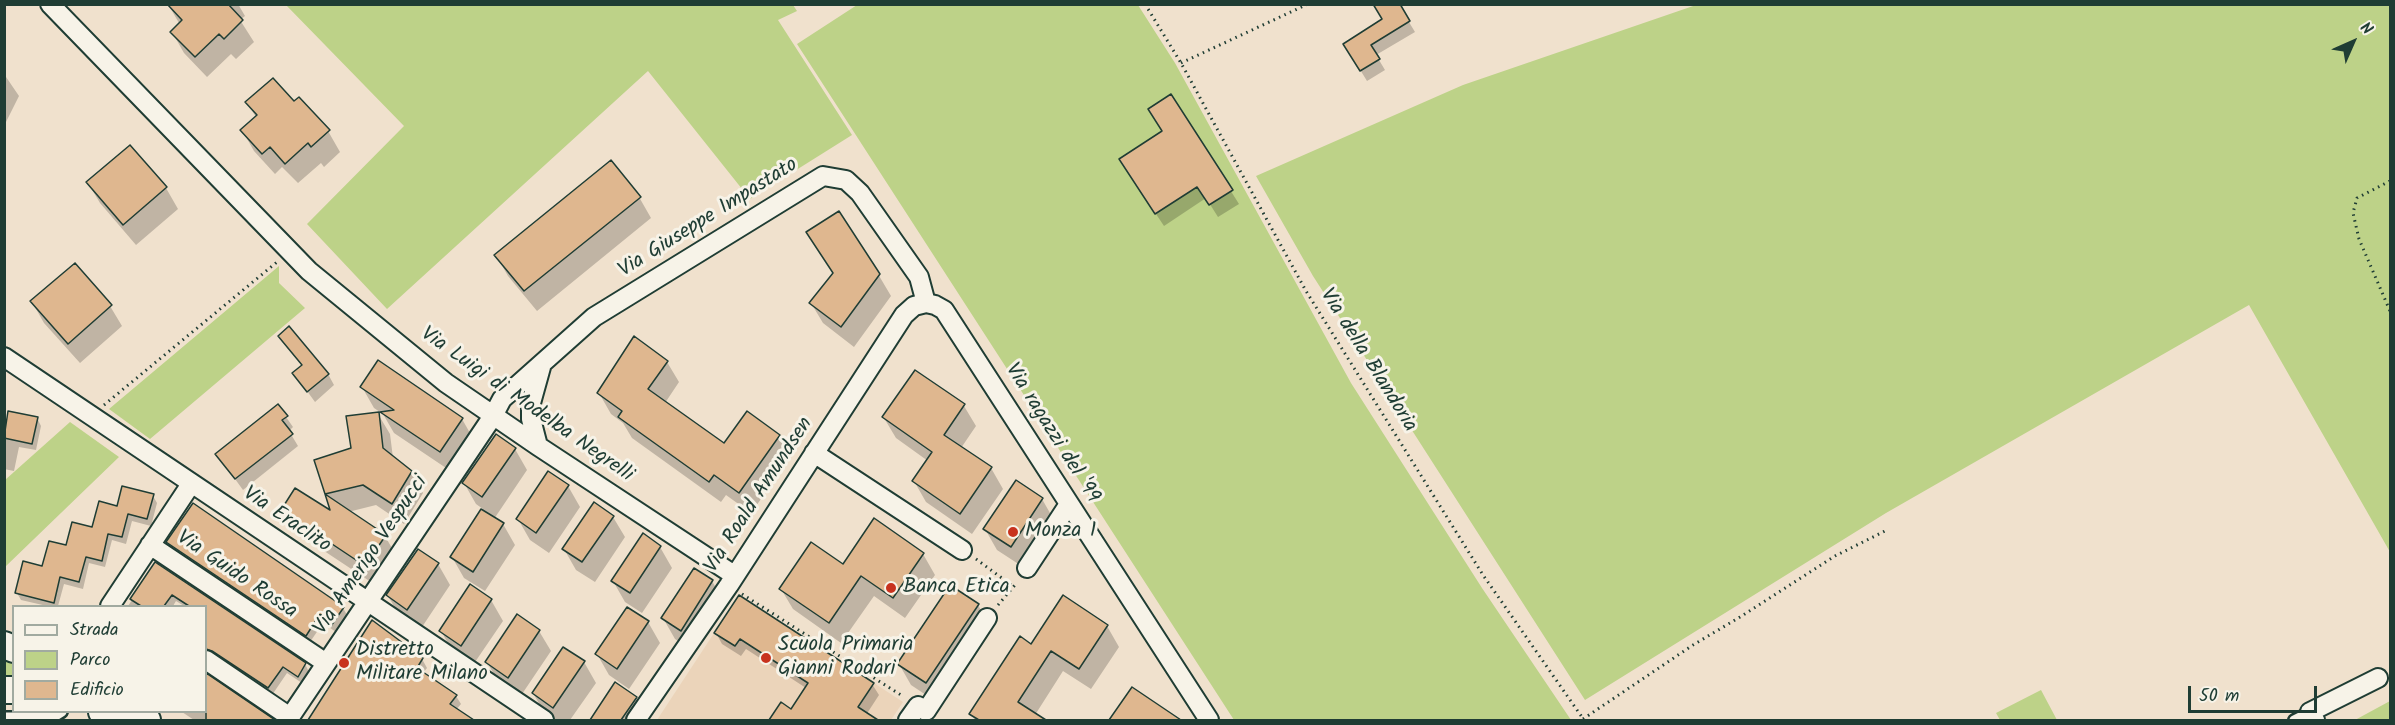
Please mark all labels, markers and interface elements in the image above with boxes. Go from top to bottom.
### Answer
north arrow [2323,12,2383,72]
text: N [2354,16,2378,41]
street label: Via Giuseppe Impastato [615,154,803,284]
street label: Via della Blandoria [1313,285,1421,437]
street label: Via Luigi di Modelba Negrelli [415,323,637,489]
street label: Via ragazzi del '99 [998,359,1104,509]
street label: Via Roald Amundsen [700,413,820,579]
street label: Via Amerigo Vespucci [309,472,435,640]
street label: Via Eraclito [237,482,335,560]
place label: Monza 1 [1025,519,1096,545]
marker: Monza 1 [1006,525,1020,539]
street label: Via Guido Rossa [171,526,301,626]
place label: Banca Etica [903,575,1010,601]
marker: Banca Etica [884,581,898,595]
legend [12,605,207,713]
text: Strada [70,616,118,645]
place label: Scuola Primaria Gianni Rodari [778,633,913,683]
place label: Distretto Militare Milano [356,638,488,688]
text: Parco [70,646,110,675]
marker: Scuola Primaria Gianni Rodari [759,651,773,665]
marker: Distretto Militare Milano [337,656,351,670]
scale bar [2191,674,2320,712]
text: Edificio [70,676,124,705]
text: 50 m [2199,682,2239,711]

